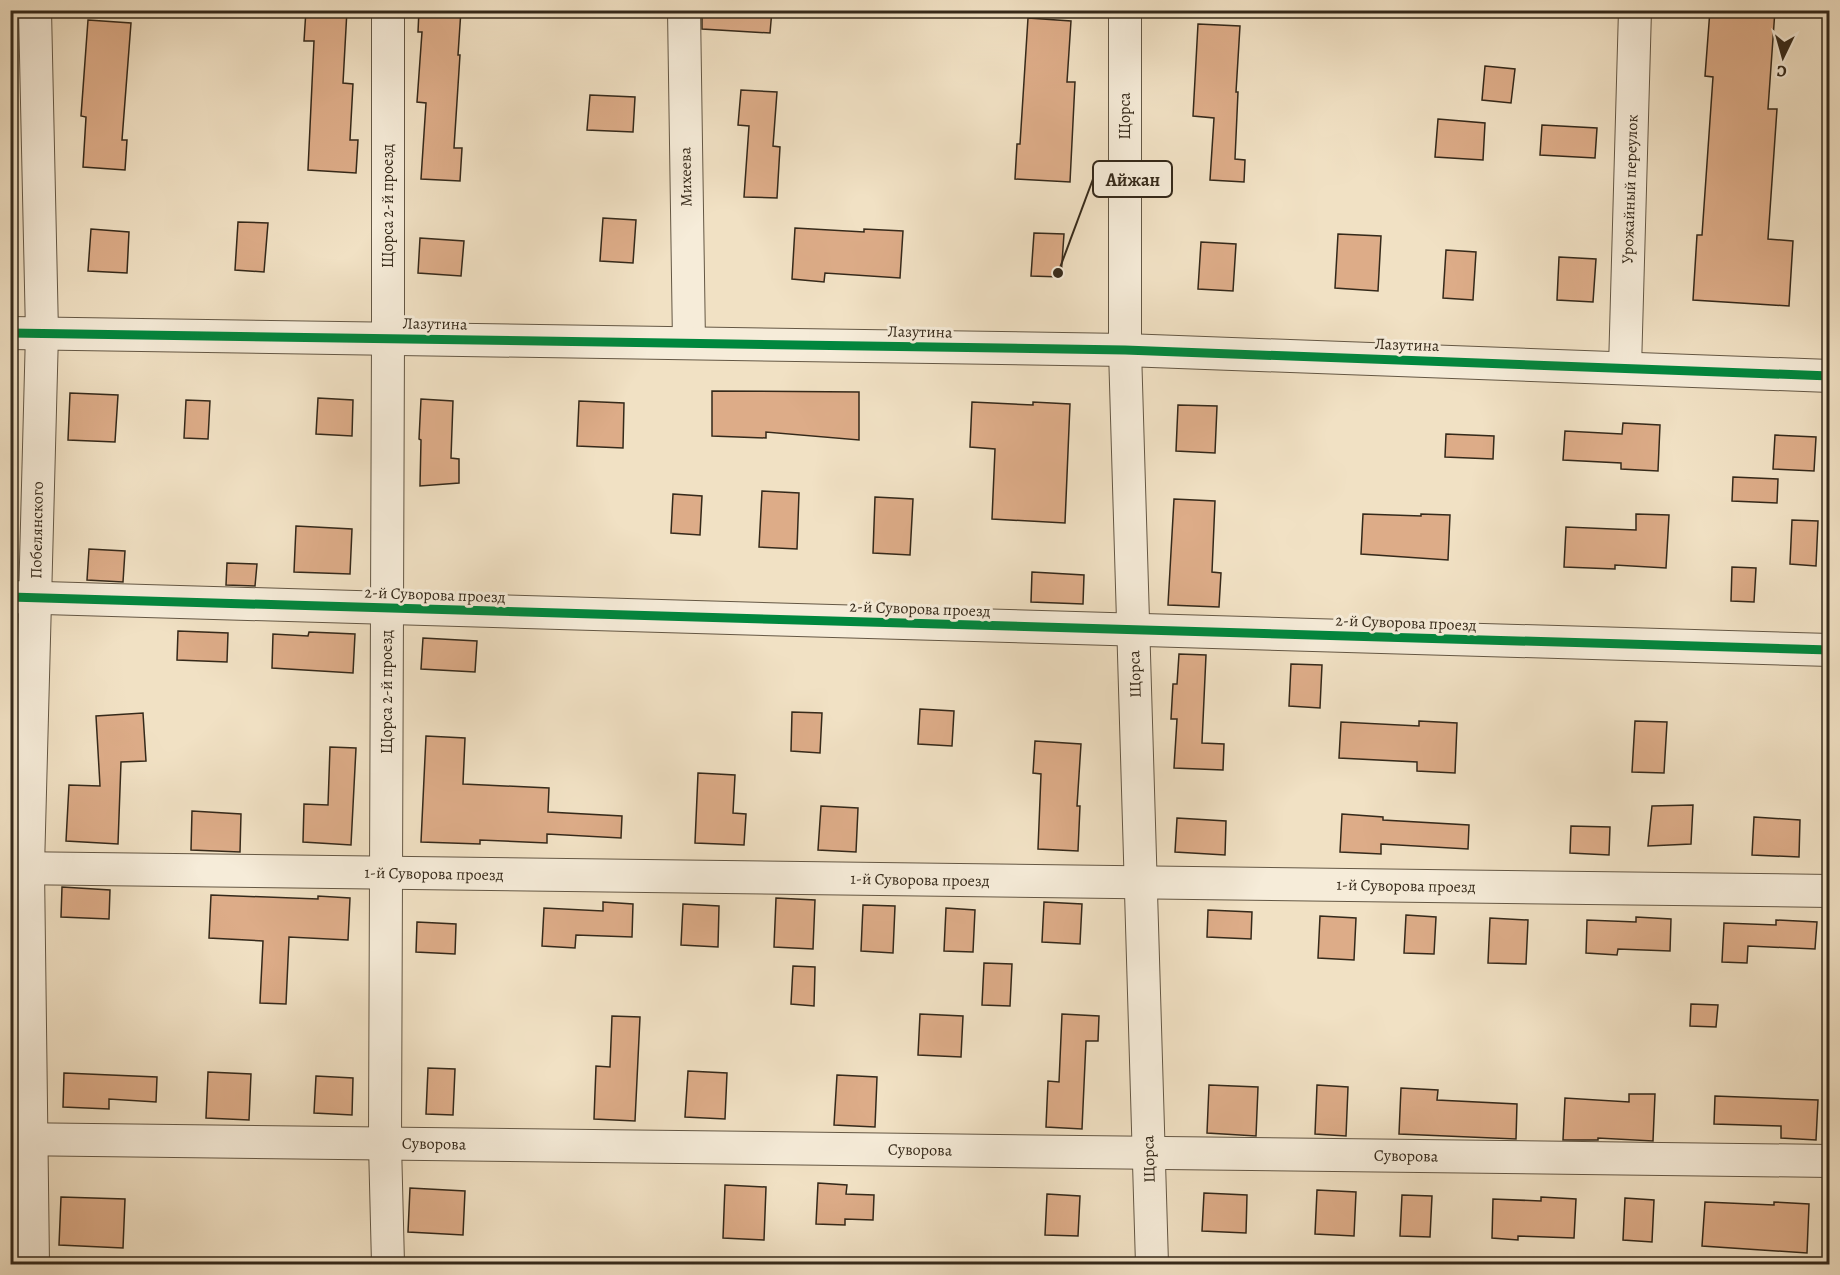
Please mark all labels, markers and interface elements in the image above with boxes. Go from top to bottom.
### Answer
north arrow [1753,27,1813,87]
text: С [1776,60,1788,82]
street label: Щорса [1114,92,1136,140]
street label: Урожайный переулок [1616,114,1644,264]
street label: Щорса 2-й проезд [377,144,399,268]
street label: Михеева [674,146,698,207]
callout: Айжан [1093,161,1172,197]
text: Айжан [1105,168,1160,192]
street label: Лазутина [402,312,468,336]
street label: Лазутина [887,320,953,344]
street label: Лазутина [1374,333,1440,357]
street label: Побелянского [25,481,49,579]
street label: 2-й Суворова проезд [364,582,506,608]
street label: 2-й Суворова проезд [849,596,991,622]
street label: 2-й Суворова проезд [1335,610,1477,636]
street label: Щорса 2-й проезд [376,630,398,754]
street label: Щорса [1123,649,1147,698]
street label: 1-й Суворова проезд [364,862,504,886]
street label: 1-й Суворова проезд [850,868,990,892]
street label: 1-й Суворова проезд [1336,874,1476,898]
street label: Суворова [402,1132,467,1156]
street label: Щорса [1137,1134,1161,1183]
street label: Суворова [888,1138,953,1162]
street label: Суворова [1374,1144,1439,1168]

